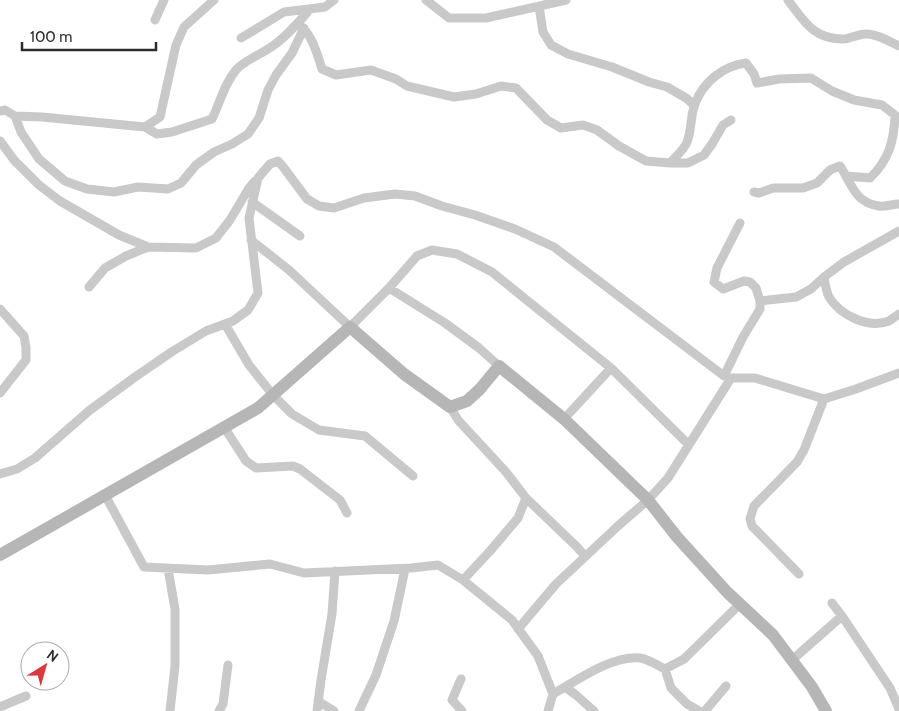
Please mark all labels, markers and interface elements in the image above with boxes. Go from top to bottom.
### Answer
scale bar [22,20,156,52]
text: 100 m [30,28,72,46]
north arrow [20,641,70,691]
text: N [43,645,62,666]

